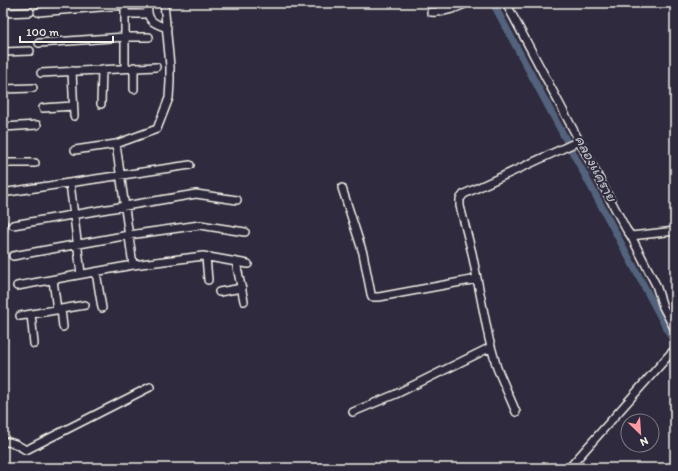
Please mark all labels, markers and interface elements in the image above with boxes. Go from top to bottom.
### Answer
scale bar [20,18,113,44]
text: 100 m [26,25,59,39]
water label: คลองเเคราย [571,132,622,206]
north arrow [620,413,660,453]
text: N [638,434,650,449]

